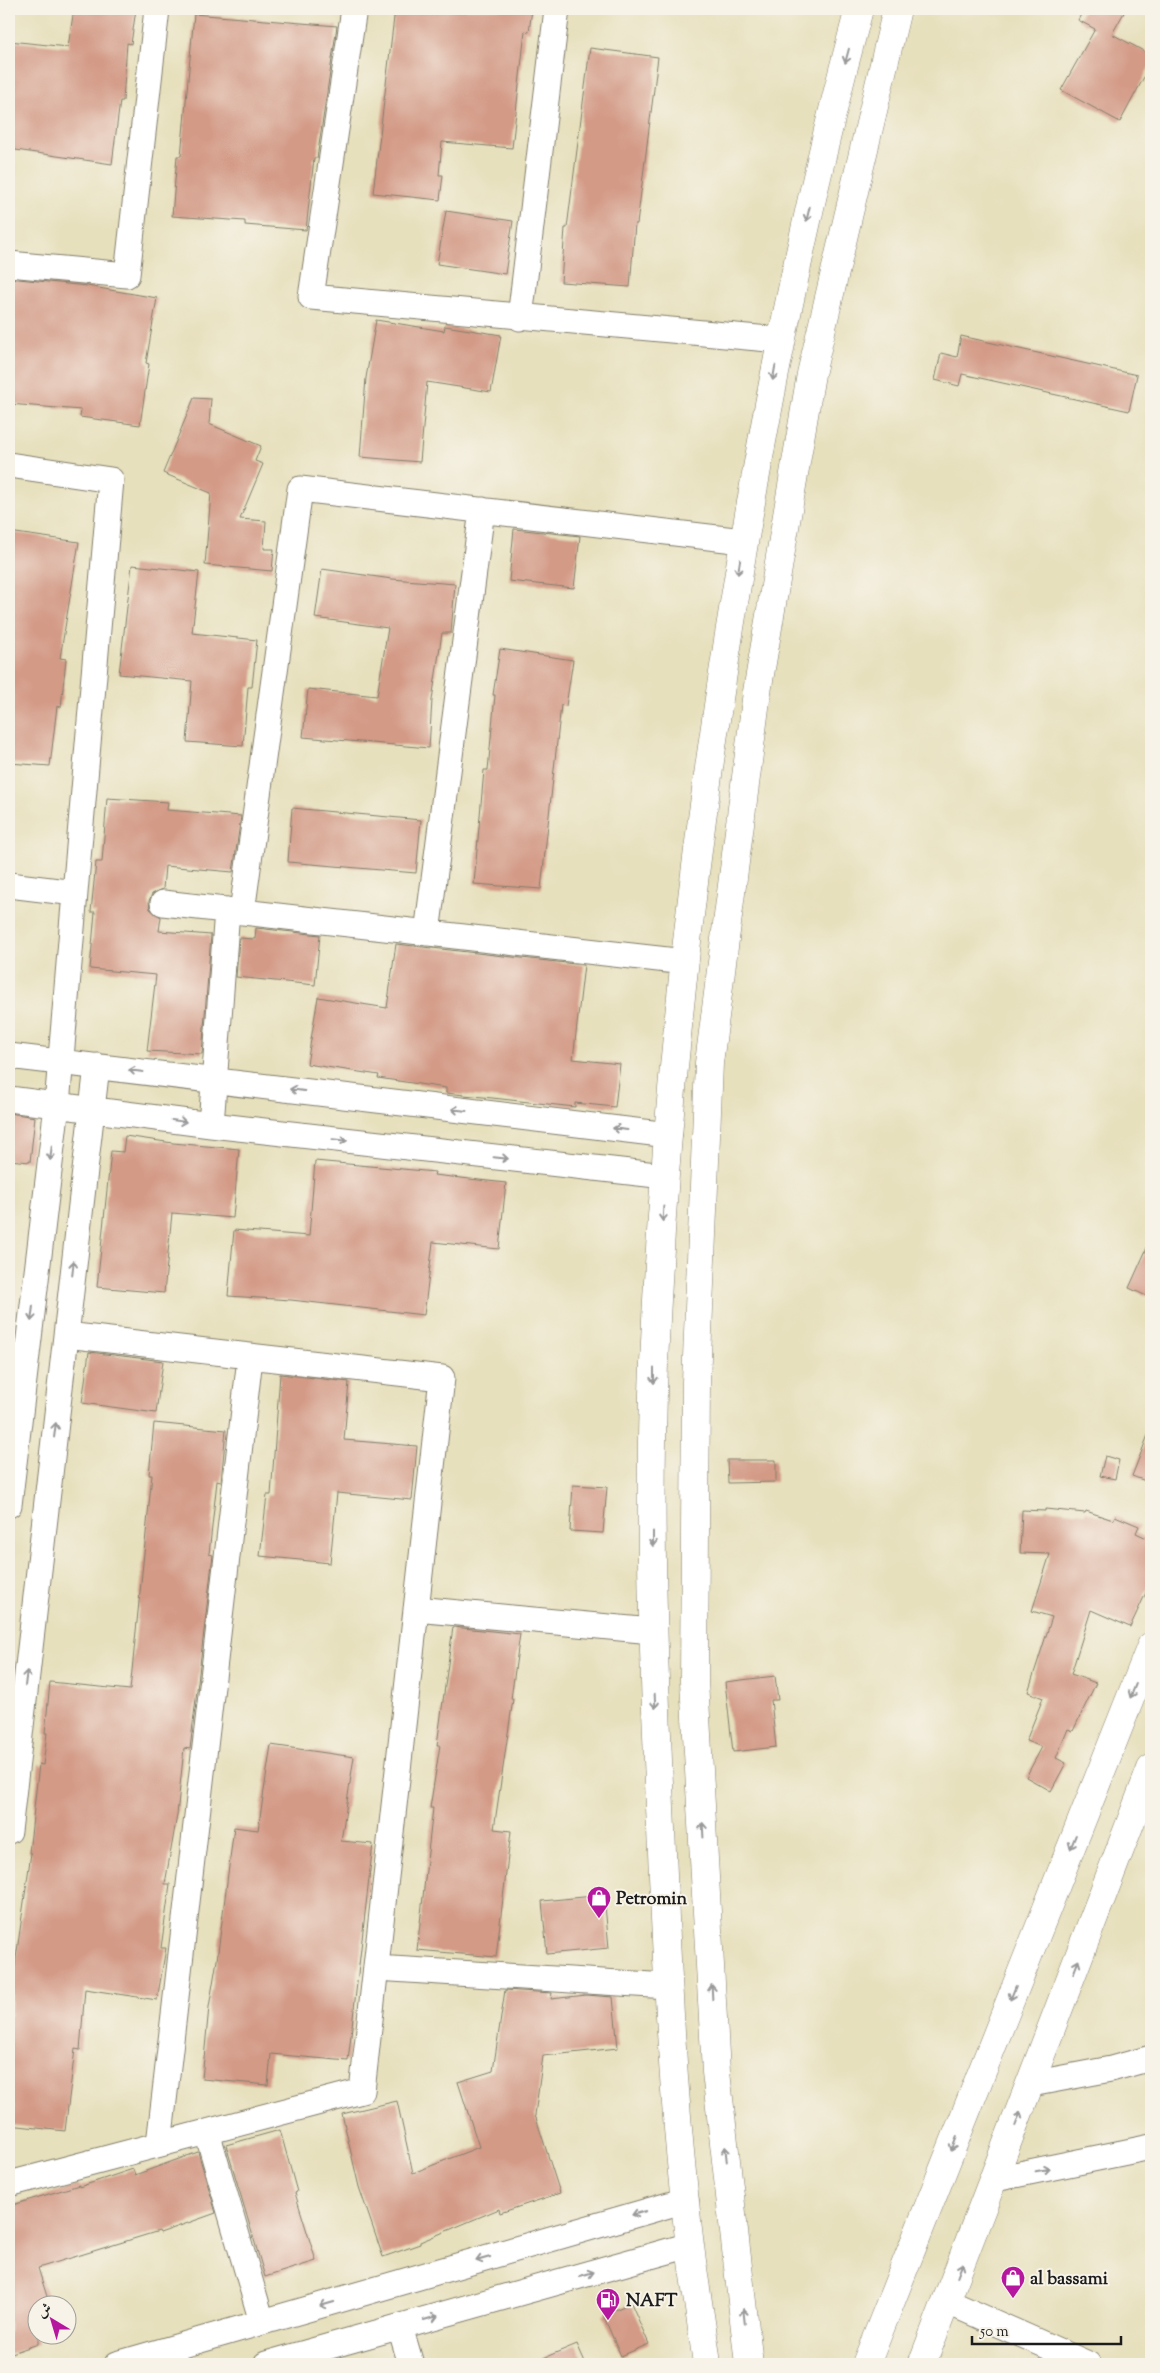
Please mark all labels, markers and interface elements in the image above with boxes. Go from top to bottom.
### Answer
one-way arrow [841,47,851,63]
one-way arrow [803,205,812,221]
one-way arrow [769,364,779,380]
one-way arrow [734,559,744,575]
one-way arrow [128,1066,144,1076]
one-way arrow [290,1085,306,1095]
one-way arrow [451,1105,467,1115]
one-way arrow [170,1116,186,1126]
one-way arrow [612,1124,628,1134]
one-way arrow [332,1135,348,1145]
one-way arrow [46,1145,56,1161]
one-way arrow [493,1153,509,1163]
one-way arrow [659,1206,668,1222]
one-way arrow [68,1261,78,1277]
one-way arrow [27,1306,37,1322]
one-way arrow [649,1368,659,1384]
one-way arrow [50,1422,60,1438]
one-way arrow [648,1530,658,1546]
one-way arrow [21,1671,31,1687]
one-way arrow [1128,1683,1138,1698]
one-way arrow [651,1693,660,1709]
one-way arrow [698,1823,707,1839]
one-way arrow [1068,1834,1078,1849]
shop icon: Petromin [586,1885,612,1919]
place label: Petromin [616,1887,687,1913]
one-way arrow [1072,1960,1081,1975]
one-way arrow [707,1985,716,2001]
one-way arrow [1008,1985,1018,2000]
one-way arrow [1014,2111,1023,2127]
one-way arrow [948,2136,958,2151]
one-way arrow [721,2147,731,2163]
one-way arrow [1034,2165,1050,2175]
one-way arrow [631,2209,647,2219]
one-way arrow [475,2254,491,2264]
one-way arrow [956,2263,965,2279]
shop icon: al bassami [1000,2265,1026,2299]
place label: al bassami [1030,2267,1109,2293]
one-way arrow [579,2268,595,2278]
fuel station icon: NAFT [595,2287,621,2321]
place label: NAFT [626,2289,678,2315]
north arrow [28,2296,78,2346]
text: ش [34,2299,57,2323]
one-way arrow [319,2299,335,2309]
one-way arrow [739,2308,749,2324]
one-way arrow [423,2313,439,2322]
scale bar [972,2313,1121,2345]
text: 50 m [979,2322,1009,2343]

